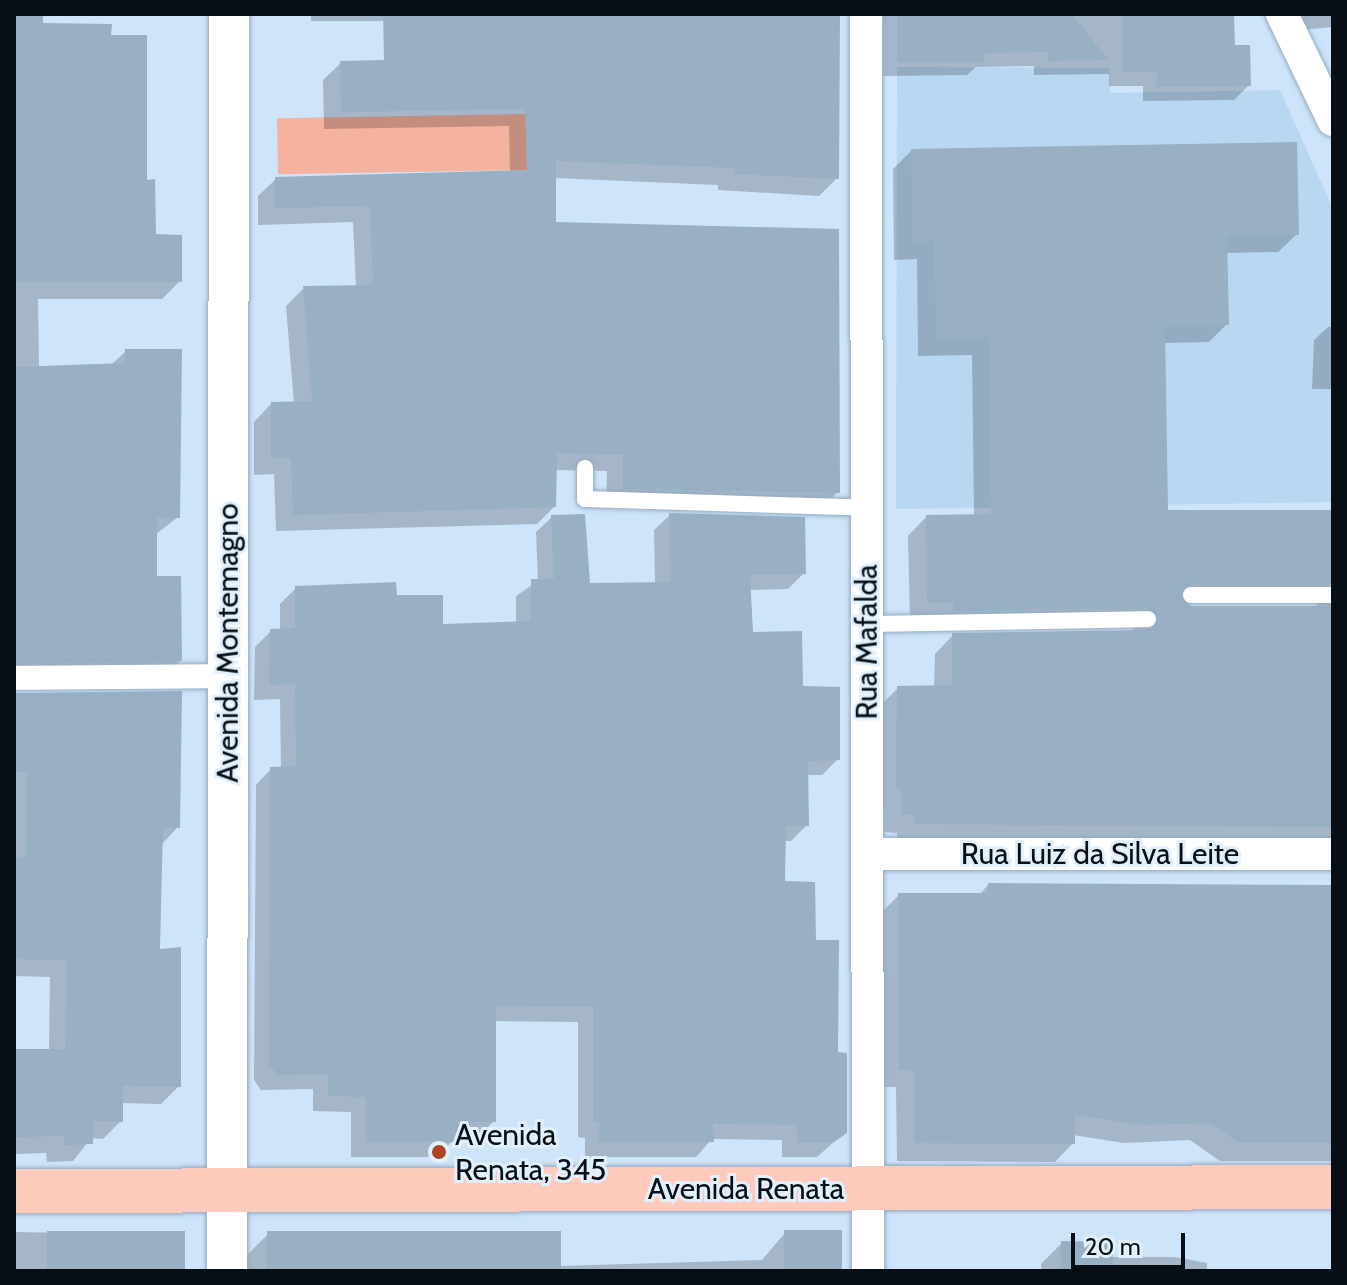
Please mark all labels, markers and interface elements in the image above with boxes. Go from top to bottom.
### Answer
street label: Avenida Montemagno [210,503,246,783]
street label: Rua Mafalda [849,564,885,720]
street label: Rua Luiz da Silva Leite [961,836,1239,872]
place label: Avenida Renata, 345 [455,1117,606,1188]
marker: Avenida Renata, 345 [430,1143,448,1161]
street label: Avenida Renata [648,1171,844,1207]
scale bar [1075,1217,1189,1267]
text: 20 m [1085,1232,1141,1261]

